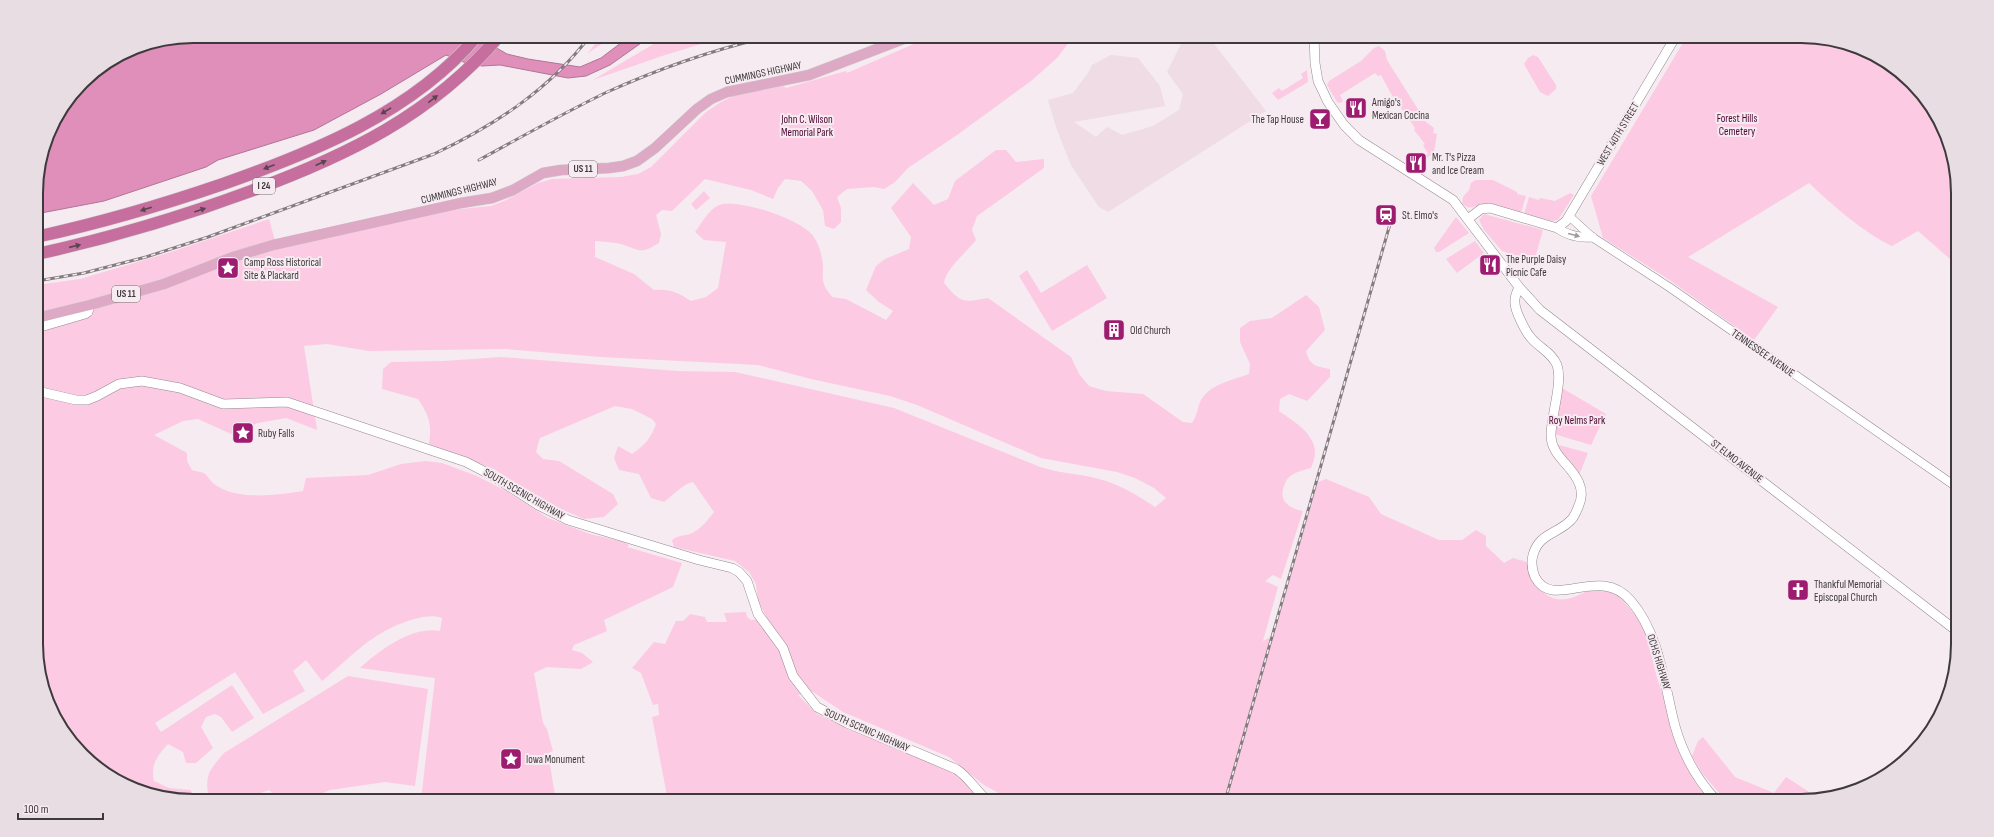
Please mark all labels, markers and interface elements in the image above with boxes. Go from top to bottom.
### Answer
street label: CUMMINGS HIGHWAY [723,58,803,87]
one-way arrow [428,95,439,103]
restaurant icon: Amigo's Mexican Cocina [1343,95,1369,121]
place label: Amigo's Mexican Cocina [1371,96,1429,122]
street label: WEST 40TH STREET [1594,100,1642,168]
bar icon: The Tap House [1307,106,1333,132]
one-way arrow [380,108,392,115]
park label: Forest Hills Cemetery [1717,112,1757,138]
park label: John C. Wilson Memorial Park [780,113,834,139]
place label: The Tap House [1251,113,1304,126]
restaurant icon: Mr. T's Pizza and Ice Cream [1403,150,1429,176]
place label: Mr. T's Pizza and Ice Cream [1432,151,1484,177]
one-way arrow [315,160,326,166]
road number: US 11 [569,161,597,177]
one-way arrow [262,164,274,170]
street label: CUMMINGS HIGHWAY [419,175,499,207]
road number: I 24 [253,178,275,194]
station icon: St. Elmo's [1373,202,1399,228]
one-way arrow [140,206,152,212]
one-way arrow [194,207,206,213]
place label: St. Elmo's [1402,209,1438,222]
one-way arrow [1568,232,1580,238]
one-way arrow [68,242,81,248]
restaurant icon: The Purple Daisy Picnic Cafe [1477,252,1503,278]
place label: The Purple Daisy Picnic Cafe [1506,253,1567,279]
place icon: Camp Ross Historical Site & Plackard [215,255,241,281]
place label: Camp Ross Historical Site & Plackard [244,256,321,282]
road number: US 11 [112,286,140,302]
building icon: Old Church [1101,317,1127,343]
place label: Old Church [1130,324,1171,337]
street label: TENNESSEE AVENUE [1729,326,1797,380]
park label: Roy Nelms Park [1549,414,1606,427]
place icon: Ruby Falls [230,420,256,446]
place label: Ruby Falls [258,427,294,440]
street label: ST ELMO AVENUE [1708,437,1766,485]
street label: SOUTH SCENIC HIGHWAY [481,466,567,523]
church icon: Thankful Memorial Episcopal Church [1785,577,1811,603]
place label: Thankful Memorial Episcopal Church [1814,578,1882,604]
street label: OCHS HIGHWAY [1644,633,1674,692]
street label: SOUTH SCENIC HIGHWAY [823,705,912,755]
place icon: Iowa Monument [498,746,524,772]
place label: Iowa Monument [526,753,585,766]
scale bar [18,795,103,821]
text: 100 m [24,802,49,817]

